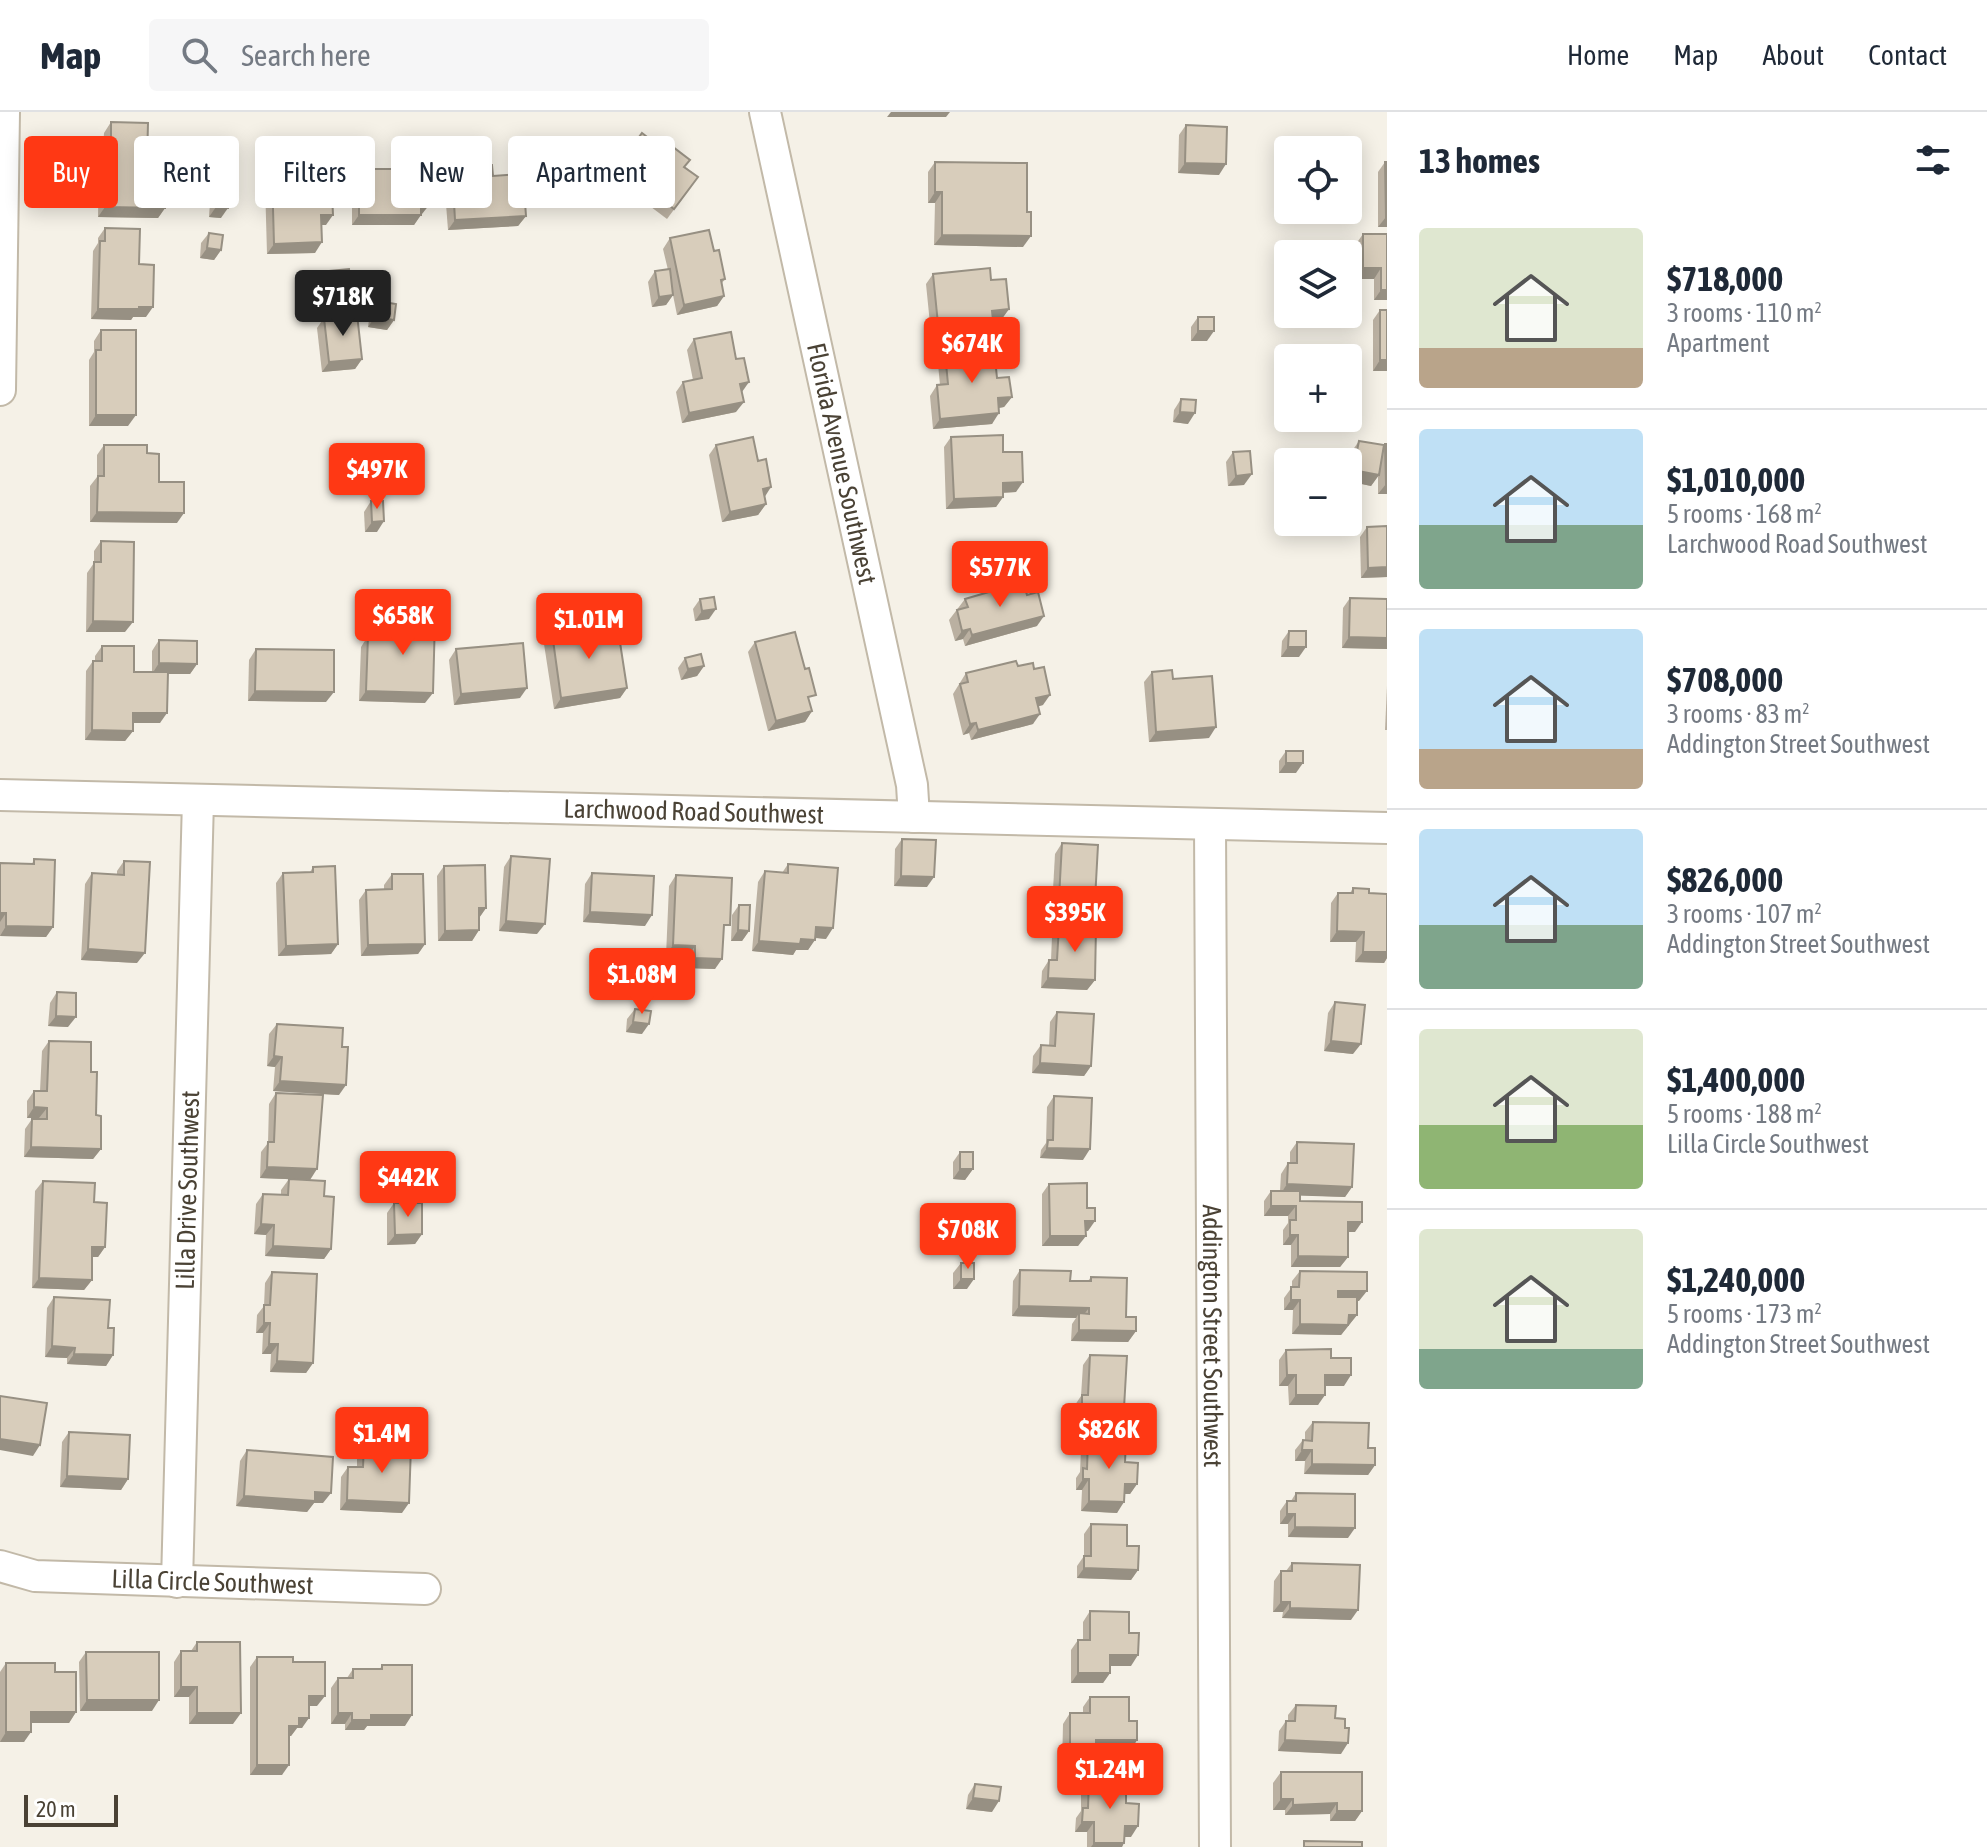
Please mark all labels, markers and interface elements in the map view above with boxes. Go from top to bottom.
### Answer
search box [149,19,709,91]
icon: search [177,33,221,77]
text: Map [40,34,101,77]
text: Search here [241,38,371,72]
text: Home [1567,39,1629,71]
text: Map [1673,39,1718,71]
text: About [1762,39,1824,71]
text: Contact [1868,39,1947,71]
chip: Buy [24,136,118,208]
chip: Rent [134,136,239,208]
chip: Filters [255,136,375,208]
chip: New [391,136,492,208]
chip: Apartment [508,136,675,208]
map controls [1274,136,1362,536]
button: locate [1274,136,1362,224]
icon: filters [1911,138,1955,182]
text: 13 homes [1419,141,1540,180]
button: layers [1274,240,1362,328]
text: $718,000 [1667,259,1783,298]
icon: home [1483,260,1579,356]
pin: $718K [287,270,399,338]
text: $718K [313,281,373,311]
text: 3 rooms · 110 m² [1667,298,1822,328]
pin: $674K [916,317,1028,385]
text: $674K [942,328,1002,358]
text: Apartment [1667,328,1770,358]
street label: Florida Avenue Southwest [801,340,883,587]
button: + [1274,344,1362,432]
pin: $497K [321,443,433,511]
button: − [1274,448,1362,536]
text: $497K [347,454,407,484]
text: $1,010,000 [1667,460,1805,499]
icon: home [1483,461,1579,557]
text: 5 rooms · 168 m² [1667,499,1822,529]
text: Larchwood Road Southwest [1667,529,1927,559]
pin: $577K [944,541,1056,609]
text: $577K [970,552,1030,582]
pin: $658K [347,589,459,657]
pin: $1.01M [524,593,654,661]
text: $658K [373,600,433,630]
text: $1.01M [554,604,624,634]
text: $708,000 [1667,660,1783,699]
icon: home [1483,661,1579,757]
text: 3 rooms · 83 m² [1667,699,1809,729]
text: Addington Street Southwest [1667,729,1930,759]
street label: Larchwood Road Southwest [563,793,824,830]
text: $826,000 [1667,860,1783,899]
icon: home [1483,861,1579,957]
pin: $395K [1019,886,1131,954]
text: $395K [1045,897,1105,927]
text: 3 rooms · 107 m² [1667,899,1822,929]
text: Addington Street Southwest [1667,929,1930,959]
pin: $1.08M [577,948,707,1016]
text: $1.08M [607,959,677,989]
text: $1,400,000 [1667,1060,1805,1099]
icon: home [1483,1061,1579,1157]
street label: Lilla Drive Southwest [170,1090,205,1290]
text: 5 rooms · 188 m² [1667,1099,1822,1129]
text: Lilla Circle Southwest [1667,1129,1869,1159]
pin: $442K [352,1151,464,1219]
text: $442K [378,1162,438,1192]
pin: $708K [912,1203,1024,1271]
street label: Addington Street Southwest [1197,1204,1228,1468]
text: $708K [938,1214,998,1244]
text: $1,240,000 [1667,1260,1805,1299]
icon: home [1483,1261,1579,1357]
text: 5 rooms · 173 m² [1667,1299,1822,1329]
text: Addington Street Southwest [1667,1329,1930,1359]
pin: $826K [1053,1403,1165,1471]
pin: $1.4M [326,1407,438,1475]
text: $826K [1079,1414,1139,1444]
text: $1.4M [353,1418,411,1448]
street label: Lilla Circle Southwest [111,1564,314,1600]
pin: $1.24M [1045,1743,1175,1811]
text: $1.24M [1075,1754,1145,1784]
scale bar [24,1791,118,1827]
text: 20 m [36,1796,76,1822]

